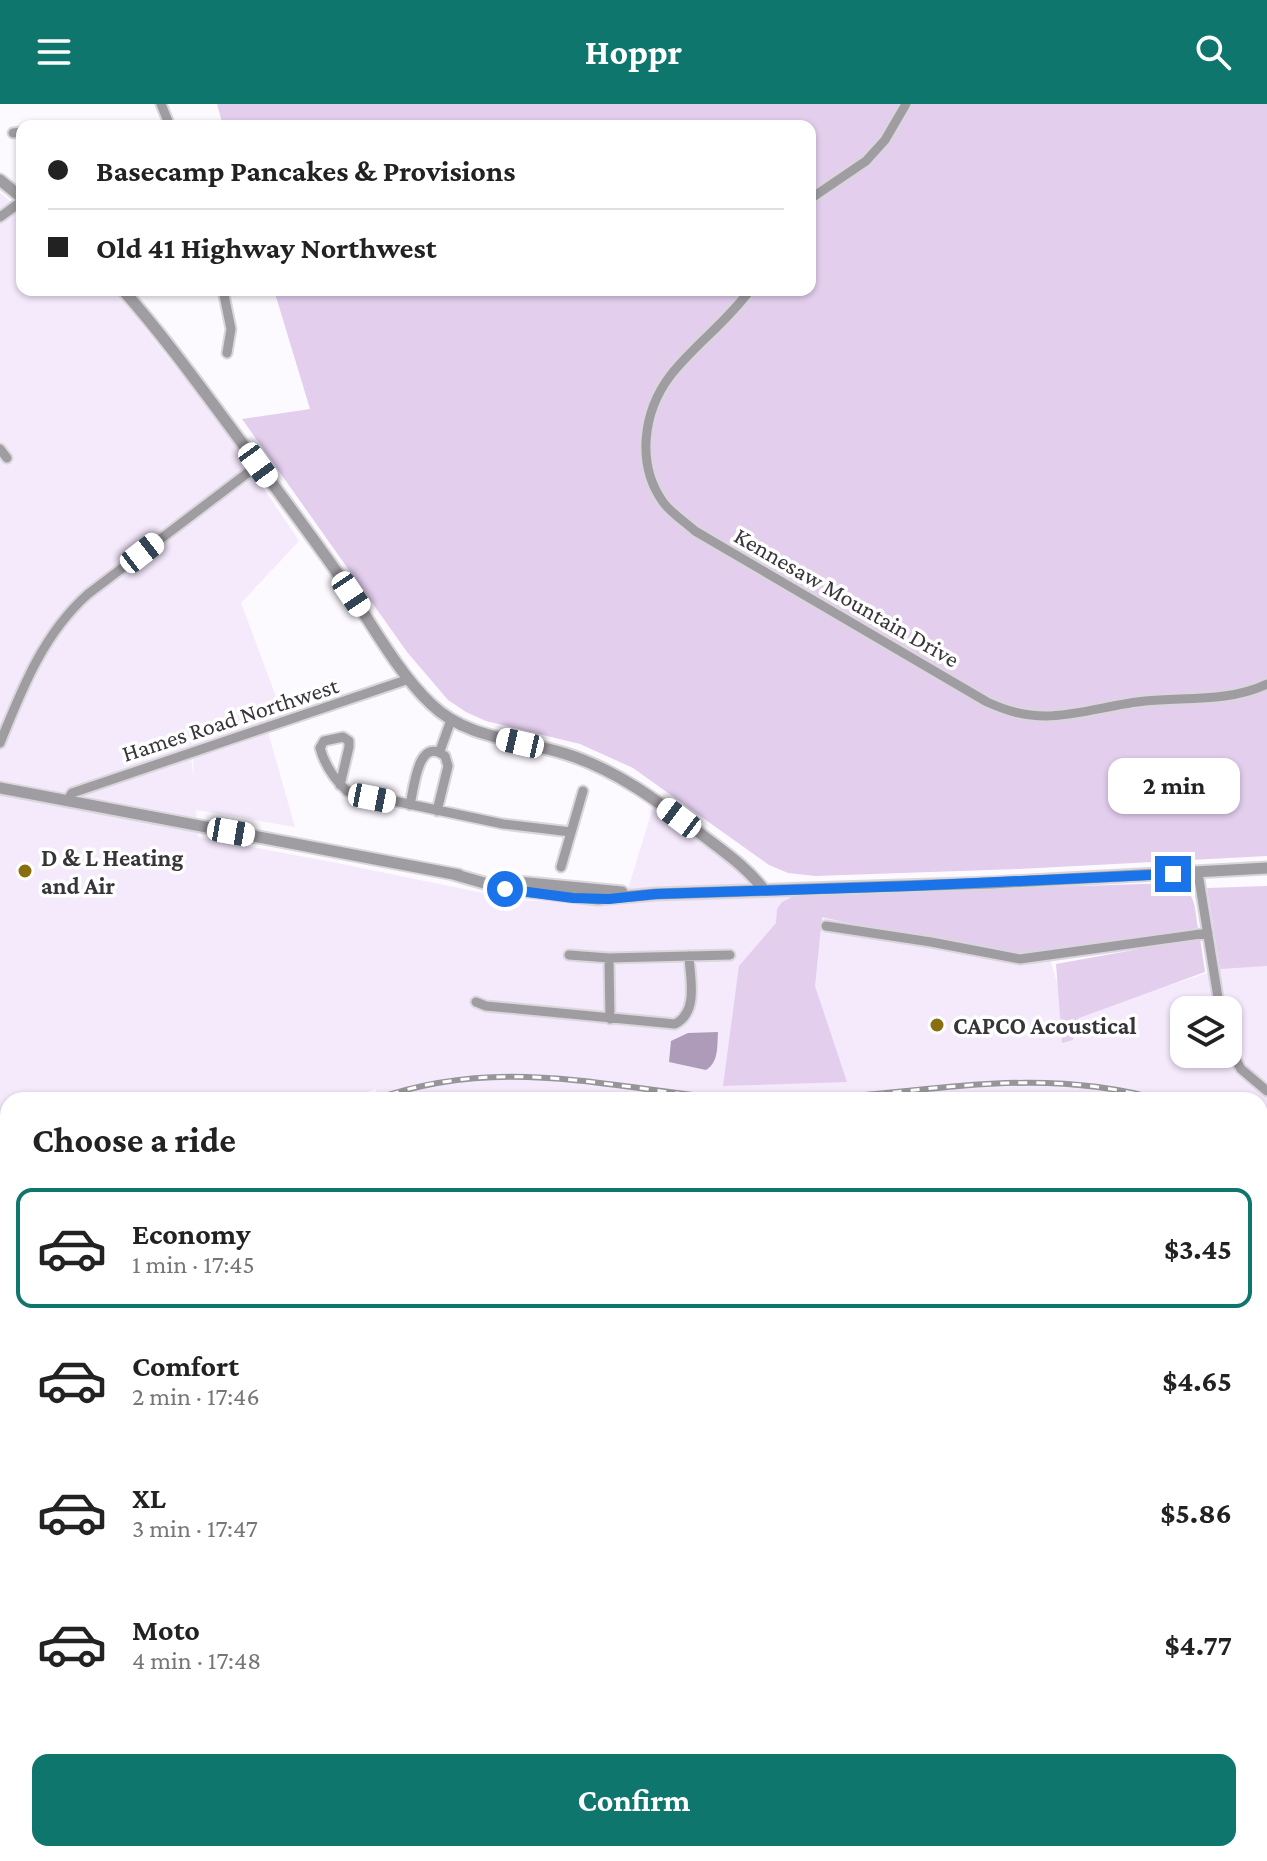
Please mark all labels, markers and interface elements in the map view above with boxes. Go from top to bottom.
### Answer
icon: menu [32,30,76,74]
icon: search [1191,30,1235,74]
text: Hoppr [585,32,682,72]
text: Basecamp Pancakes & Provisions [96,154,515,187]
text: Old 41 Highway Northwest [96,231,437,264]
car [234,439,282,491]
street label: Kennesaw Mountain Drive [730,522,964,672]
car [116,529,168,577]
car [328,567,374,621]
street label: Hames Road Northwest [118,671,343,767]
car [494,726,546,760]
callout: 2 min [1107,758,1239,814]
text: 2 min [1143,771,1205,800]
car [346,782,398,814]
car [653,794,705,842]
car [205,816,257,848]
place label: D & L Heating and Air [41,844,183,899]
route end [1155,856,1191,892]
marker: D & L Heating and Air [16,862,34,880]
route start [487,871,523,907]
map controls [1170,996,1242,1068]
button: layers [1170,996,1242,1068]
place label: CAPCO Acoustical [953,1012,1136,1039]
marker: CAPCO Acoustical [928,1016,946,1034]
text: Choose a ride [32,1120,236,1160]
icon: car [36,1212,108,1284]
text: Economy [132,1217,251,1250]
text: $3.45 [1164,1232,1232,1265]
text: 1 min · 17:45 [132,1250,255,1279]
icon: car [36,1344,108,1416]
text: Comfort [132,1349,239,1382]
text: $4.65 [1162,1364,1232,1397]
text: 2 min · 17:46 [132,1382,260,1411]
icon: car [36,1476,108,1548]
text: XL [132,1481,166,1514]
text: $5.86 [1160,1496,1232,1529]
text: 3 min · 17:47 [132,1514,258,1543]
icon: car [36,1608,108,1680]
text: Moto [132,1613,200,1646]
text: $4.77 [1165,1628,1232,1661]
text: 4 min · 17:48 [132,1646,261,1675]
button: Confirm [32,1754,1236,1846]

